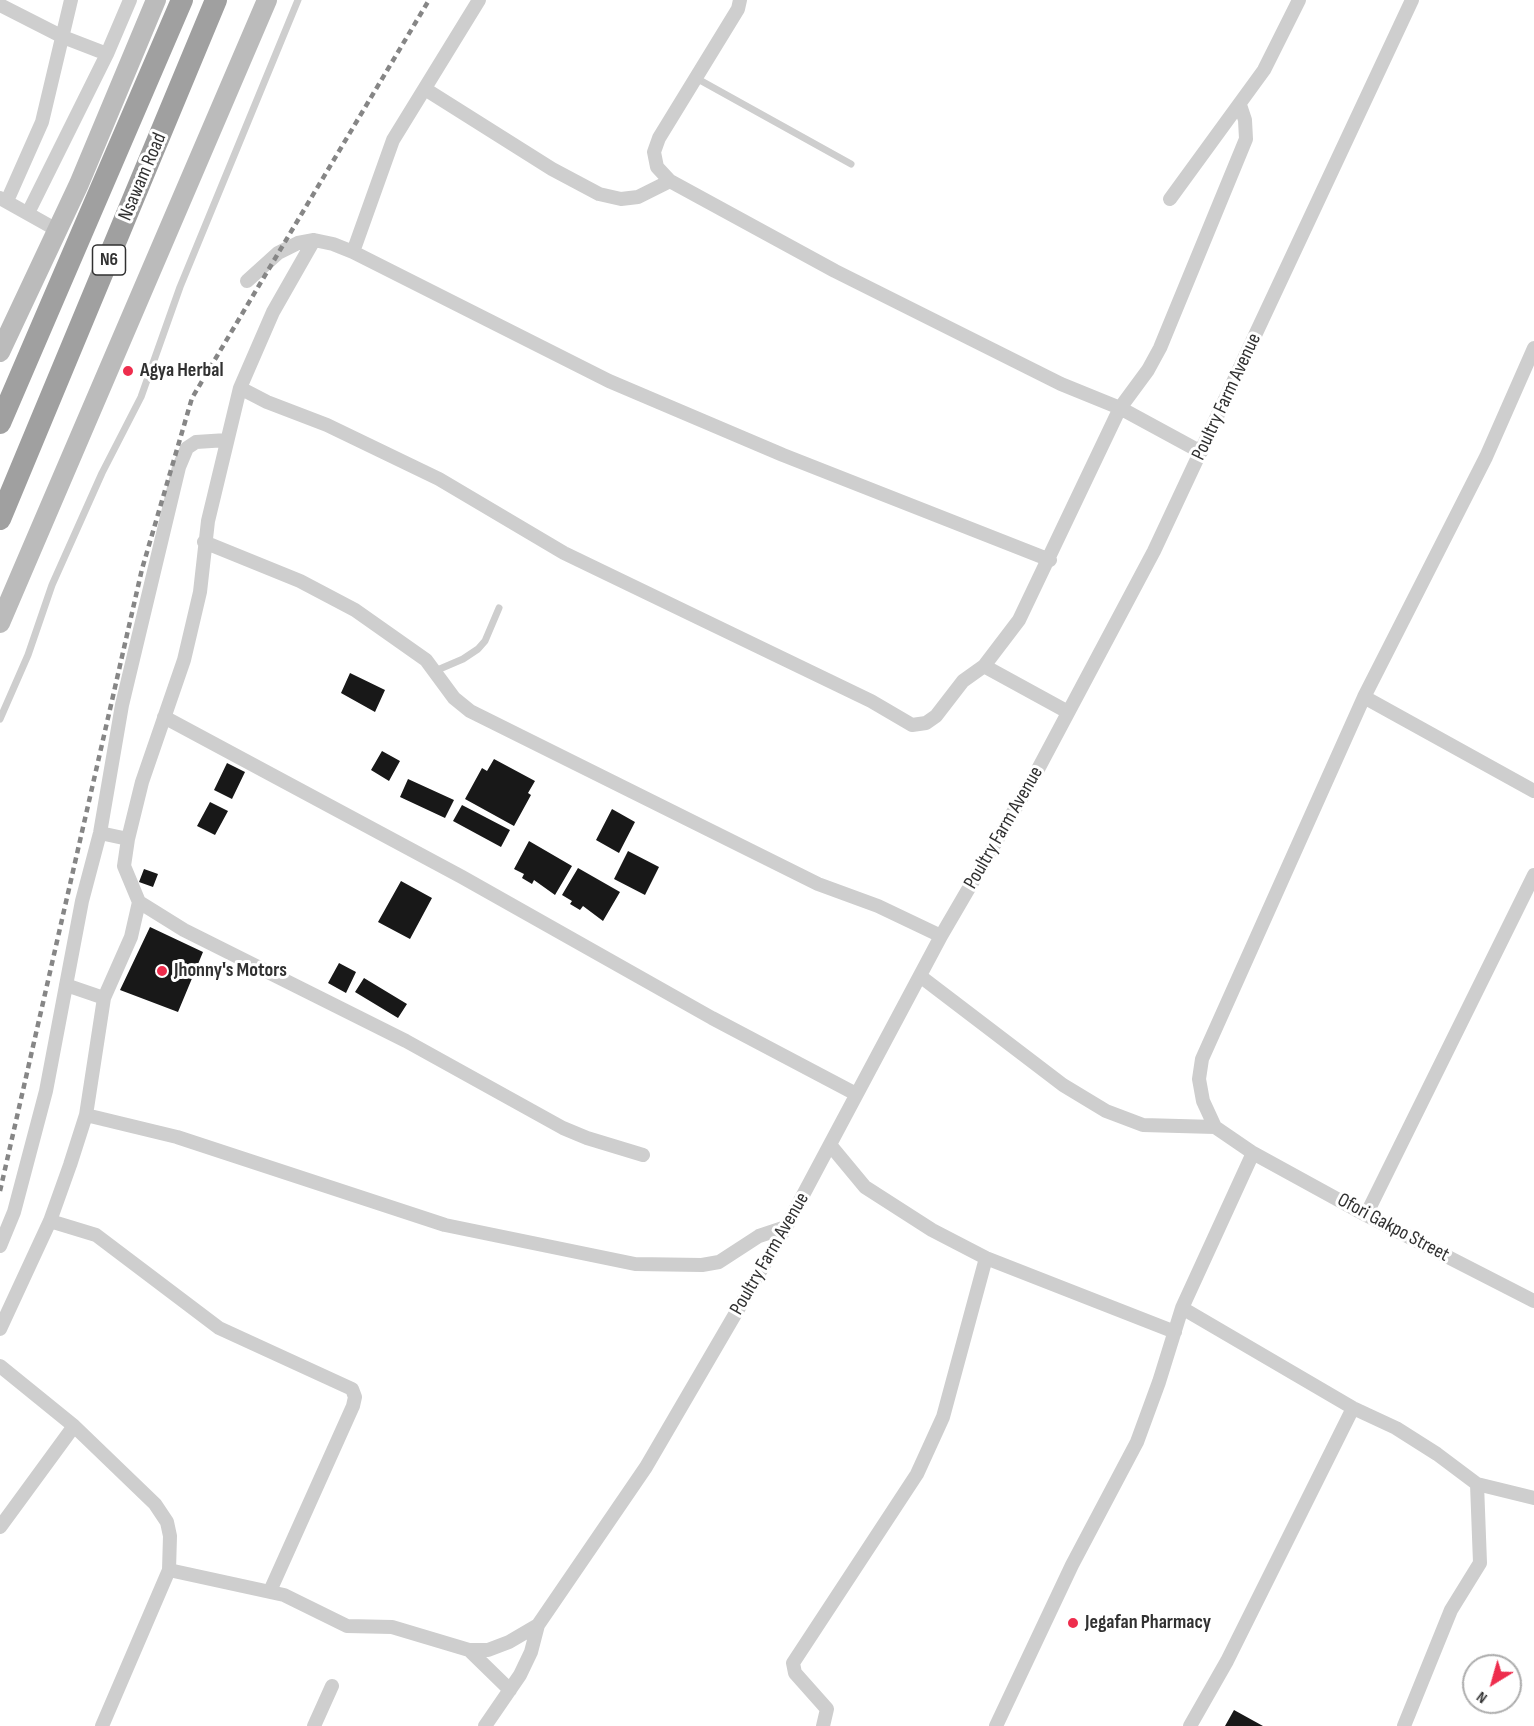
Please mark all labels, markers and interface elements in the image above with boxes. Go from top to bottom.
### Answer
street label: Nsawam Road [114,130,172,224]
road number: N6 [92,245,126,275]
street label: Poultry Farm Avenue [1187,330,1267,464]
place label: Agya Herbal [140,359,223,383]
marker: Agya Herbal [121,364,135,378]
street label: Poultry Farm Avenue [959,763,1049,893]
place label: Jhonny's Motors [174,959,287,983]
marker: Jhonny's Motors [155,964,169,978]
street label: Ofori Gakpo Street [1333,1188,1453,1268]
street label: Poultry Farm Avenue [725,1189,815,1319]
place label: Jegafan Pharmacy [1085,1611,1211,1635]
marker: Jegafan Pharmacy [1066,1616,1080,1630]
north arrow [1462,1654,1522,1714]
text: N [1473,1687,1491,1707]

